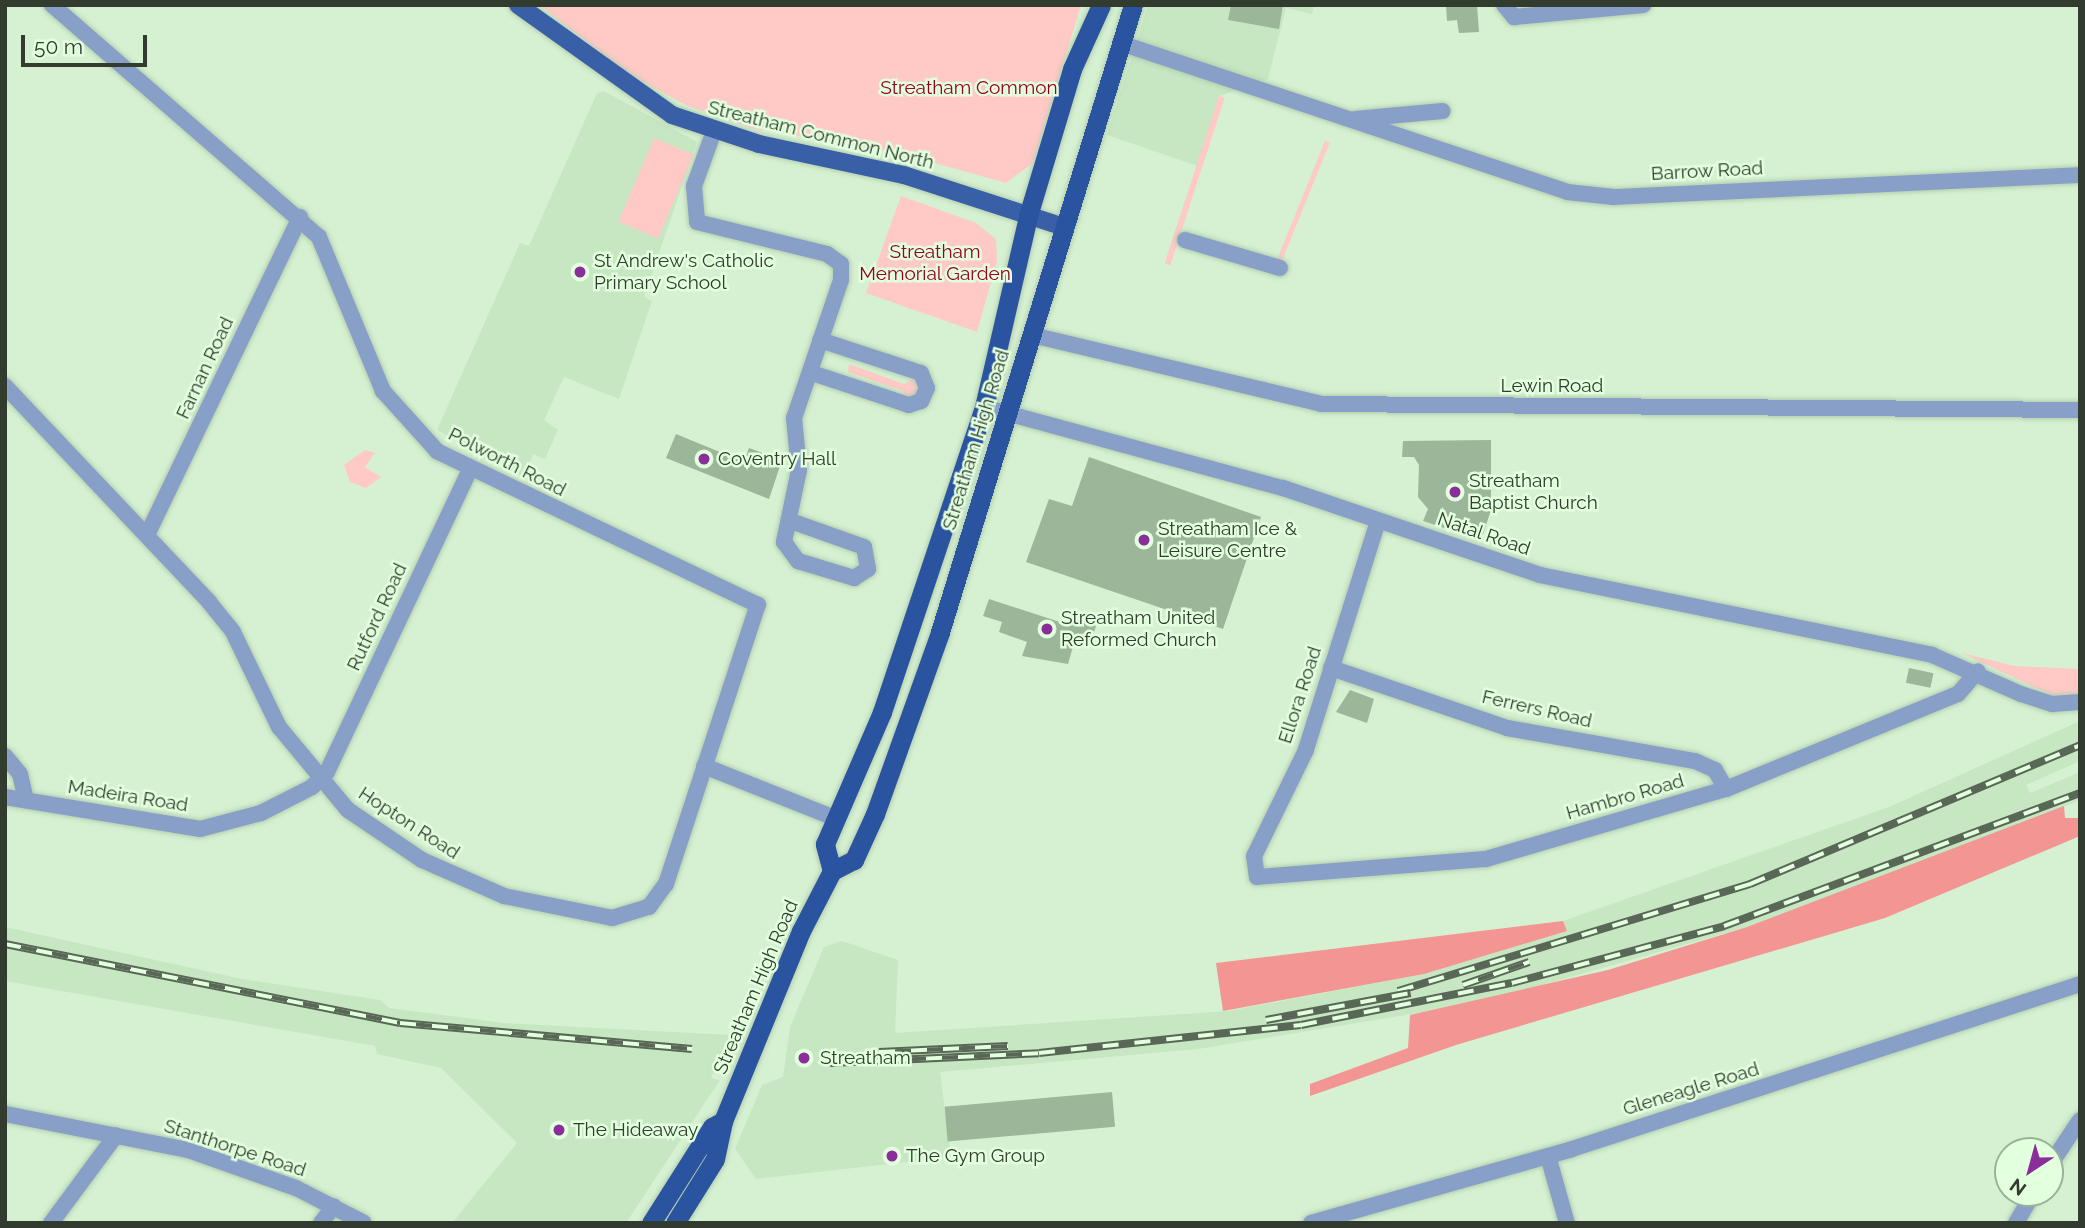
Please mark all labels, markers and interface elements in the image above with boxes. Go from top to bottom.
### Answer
scale bar [24,21,150,65]
text: 50 m [34,34,83,59]
park label: Streatham Common [880,77,1058,99]
street label: Streatham Common North [706,96,936,174]
street label: Barrow Road [1650,157,1764,185]
park label: Streatham Memorial Garden [859,241,1011,285]
place label: St Andrew's Catholic Primary School [594,250,774,294]
marker: St Andrew's Catholic Primary School [572,264,588,280]
street label: Farnan Road [171,313,239,423]
street label: Streatham High Road [938,347,1014,533]
street label: Lewin Road [1501,375,1603,397]
street label: Polworth Road [444,423,570,501]
place label: Coventry Hall [718,448,837,470]
marker: Coventry Hall [696,451,712,467]
place label: Streatham Baptist Church [1469,470,1598,514]
marker: Streatham Baptist Church [1447,484,1463,500]
street label: Natal Road [1434,507,1534,561]
place label: Streatham Ice & Leisure Centre [1158,518,1297,562]
marker: Streatham Ice & Leisure Centre [1136,532,1152,548]
street label: Rutford Road [342,560,412,674]
place label: Streatham United Reformed Church [1061,607,1217,651]
marker: Streatham United Reformed Church [1039,621,1055,637]
street label: Ellora Road [1274,644,1326,746]
street label: Ferrers Road [1480,685,1594,733]
street label: Hambro Road [1563,769,1687,825]
street label: Madeira Road [66,775,190,817]
street label: Hopton Road [354,782,464,864]
street label: Streatham High Road [709,896,803,1078]
place label: Streatham [820,1047,911,1069]
marker: Streatham [794,1048,814,1068]
street label: Gleneagle Road [1620,1057,1762,1121]
street label: Stanthorpe Road [161,1114,309,1182]
place label: The Hideaway [573,1119,698,1141]
marker: The Hideaway [551,1122,567,1138]
north arrow [1994,1137,2064,1207]
place label: The Gym Group [906,1145,1045,1167]
marker: The Gym Group [884,1148,900,1164]
text: N [2006,1174,2030,1201]

